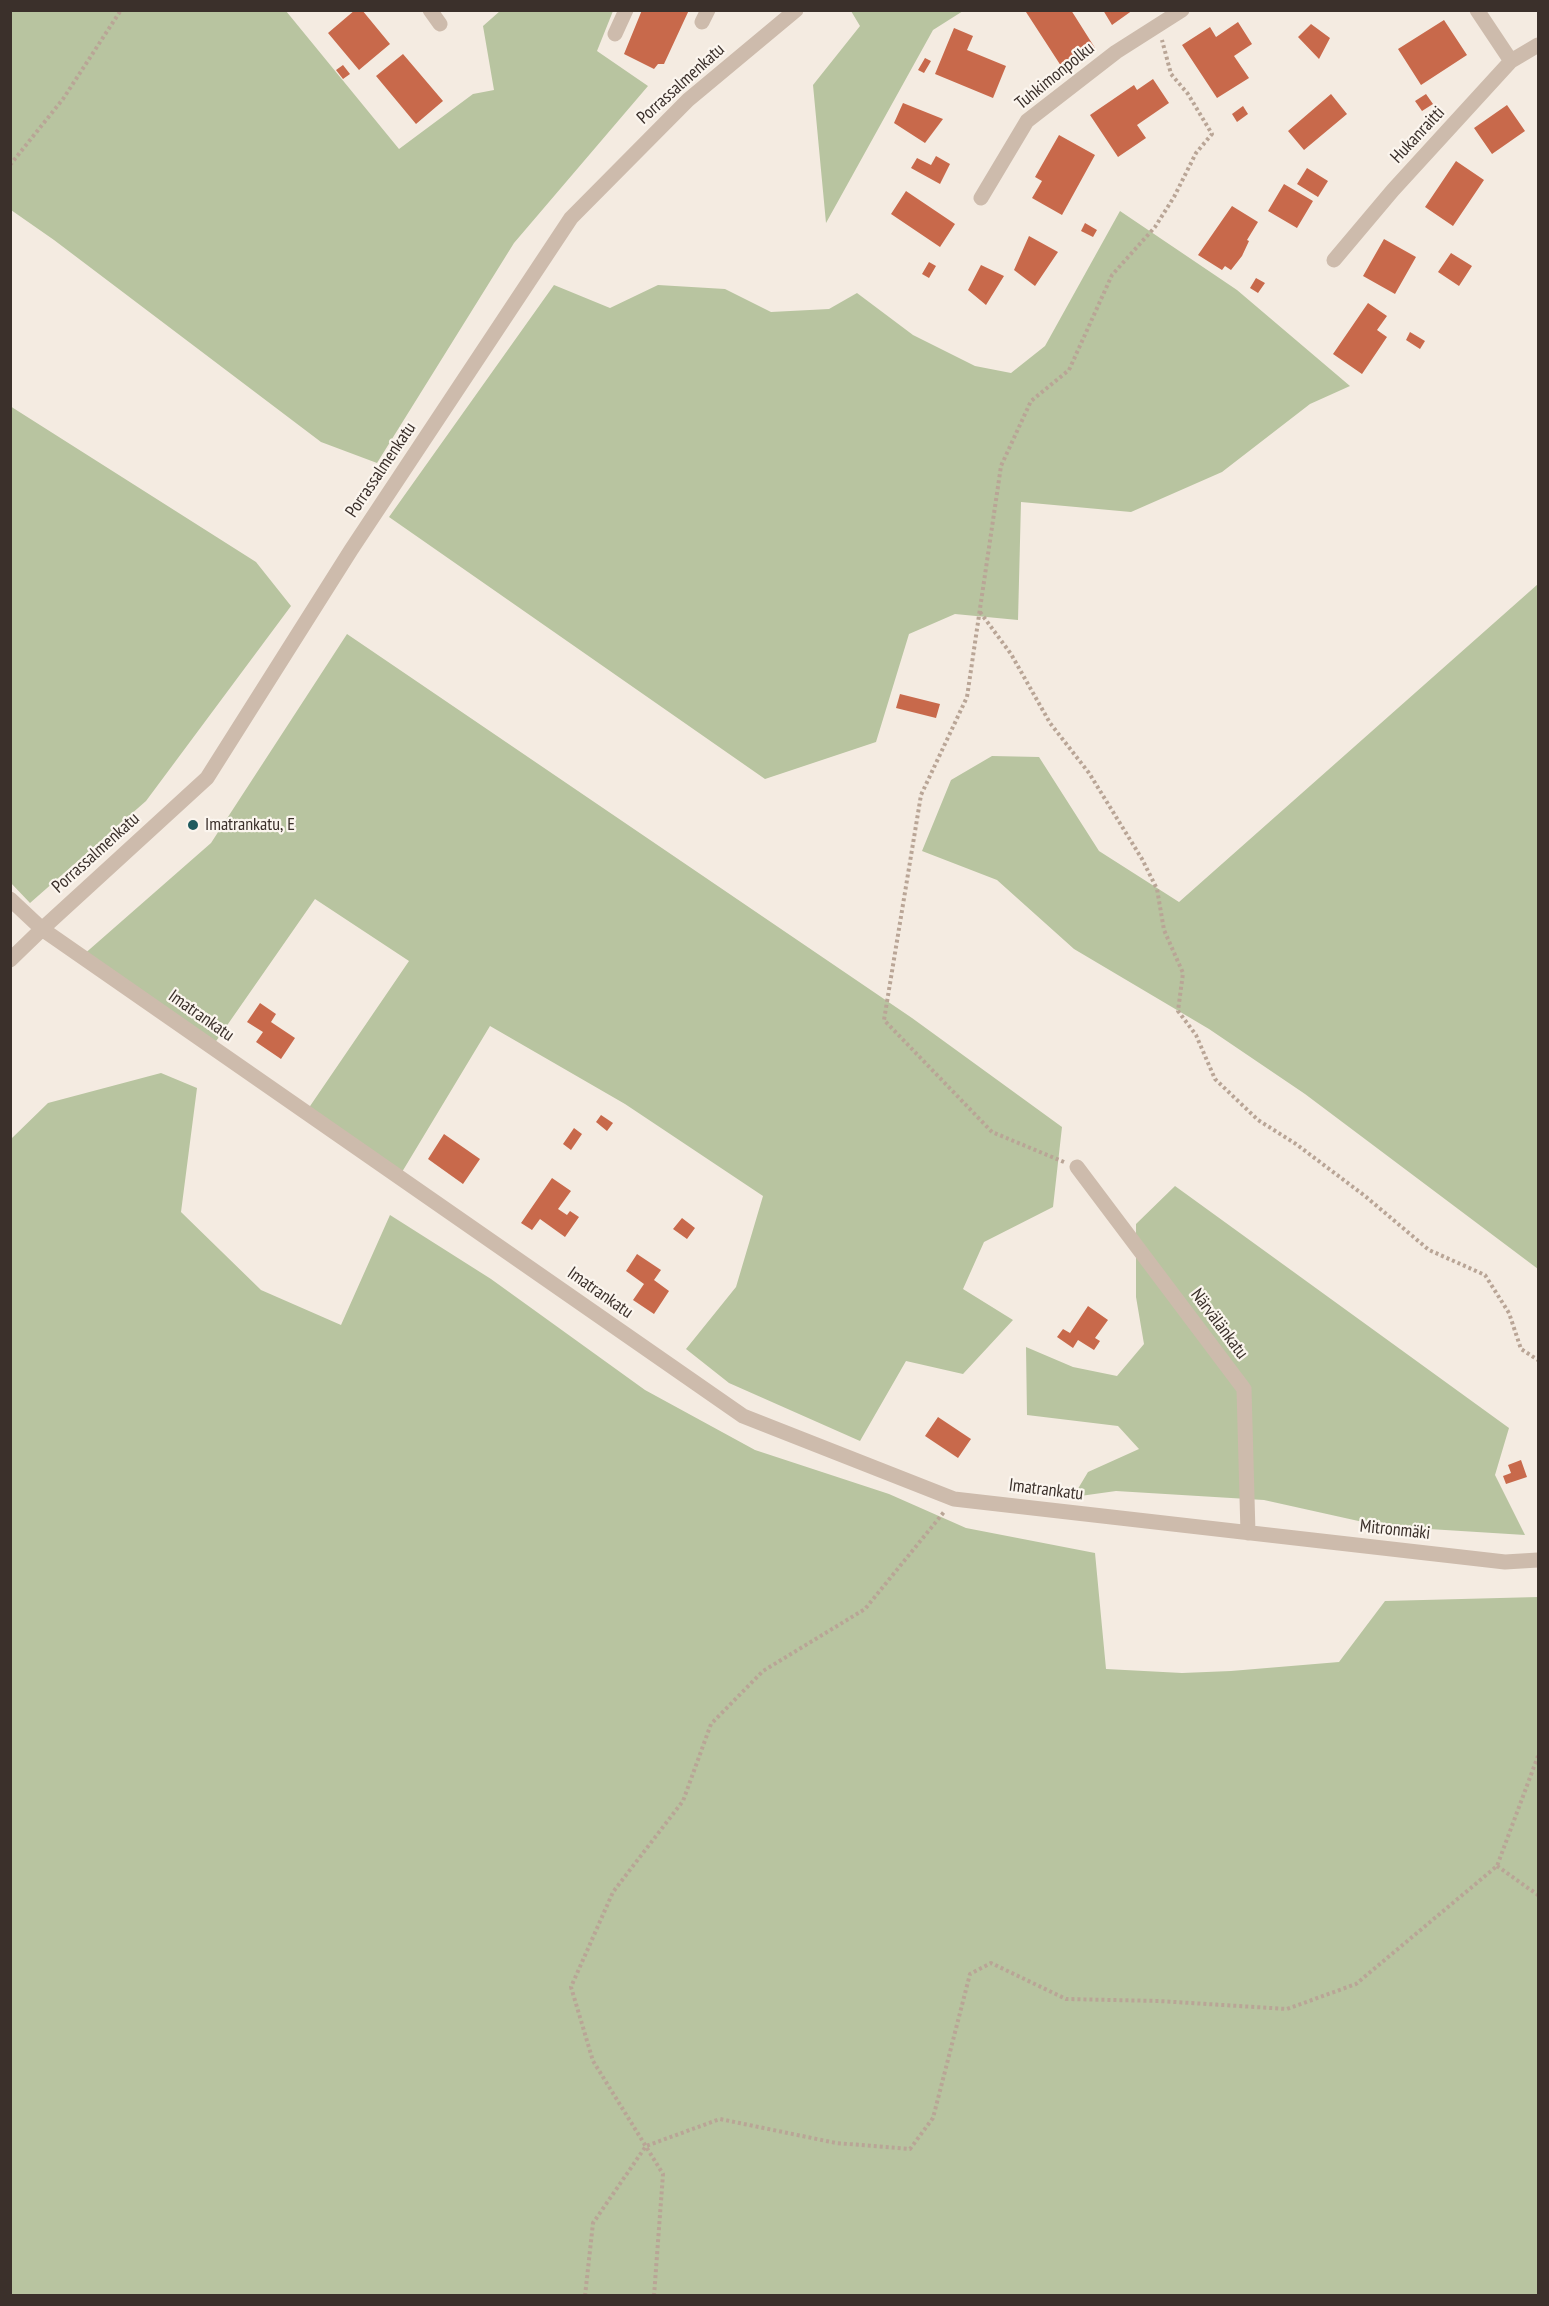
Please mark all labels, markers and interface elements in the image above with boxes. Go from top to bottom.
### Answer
street label: Tuhkimonpolku [1011,38,1099,114]
street label: Porrassalmenkatu [633,39,729,129]
street label: Hukanraitti [1386,102,1450,168]
street label: Porrassalmenkatu [341,418,421,522]
street label: Porrassalmenkatu [48,808,144,898]
place label: Imatrankatu, E [205,814,295,836]
marker: Imatrankatu, E [186,818,200,832]
street label: Imatrankatu [164,986,238,1046]
street label: Imatrankatu [563,1263,637,1323]
street label: Närvälänkatu [1186,1285,1252,1363]
street label: Imatrankatu [1007,1475,1085,1505]
street label: Mitronmäki [1359,1516,1431,1544]

